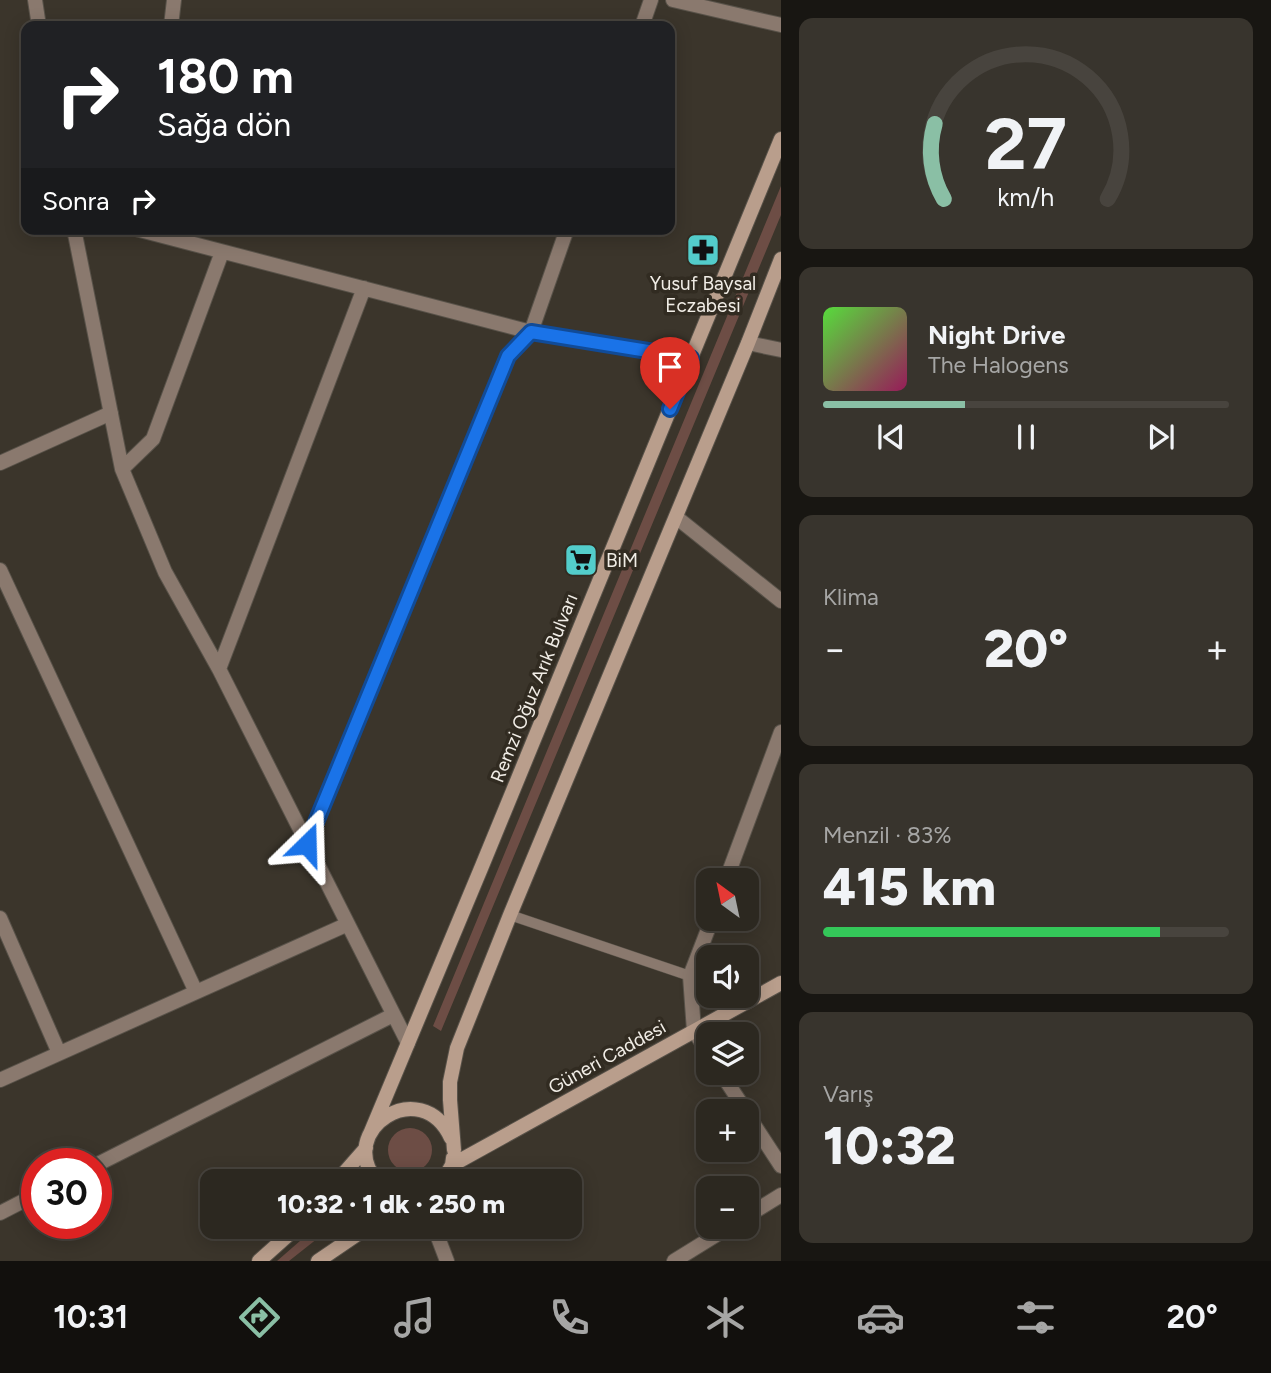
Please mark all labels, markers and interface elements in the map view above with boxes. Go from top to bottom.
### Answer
text: 180 m [157,46,294,105]
icon: right [42,49,133,140]
text: 27 [985,101,1067,188]
text: Sağa dön [157,106,291,144]
icon: right [124,182,162,220]
text: km/h [997,182,1055,212]
text: Sonra [42,185,110,217]
pharmacy icon: Yusuf Baysal Eczabesi [684,231,722,269]
place label: Yusuf Baysal Eczabesi [650,272,756,317]
text: Night Drive [928,319,1065,351]
pin [640,337,700,409]
icon: arrive [651,348,689,386]
text: The Halogens [928,351,1069,379]
icon: previous [872,418,910,456]
icon: pause [1007,418,1045,456]
icon: next [1142,418,1180,456]
supermarket icon: BiM [562,541,600,579]
place label: BiM [606,549,638,572]
text: Klima [823,583,879,611]
street label: Remzi Oğuz Arık Bulvarı [486,590,582,786]
text: 20° [984,618,1068,680]
text: − [823,626,847,672]
text: + [1205,626,1229,672]
position arrow [270,807,344,881]
text: Menzil · 83% [823,821,951,849]
text: 415 km [823,856,996,918]
north arrow [696,868,760,931]
map controls [696,868,759,1239]
button: sound [696,945,759,1008]
street label: Güneri Caddesi [544,1015,670,1099]
button: layers [696,1022,759,1085]
text: Varış [823,1080,874,1108]
button: + [696,1099,759,1162]
text: 10:32 [823,1115,956,1177]
speed limit sign: 30 [21,1148,112,1239]
button: − [696,1176,759,1239]
text: 10:32 · 1 dk · 250 m [277,1188,505,1220]
icon: directions [235,1293,284,1342]
icon: music [390,1293,439,1342]
icon: phone [545,1293,594,1342]
icon: climate [701,1293,750,1342]
icon: car [856,1293,905,1342]
icon: filters [1011,1293,1060,1342]
text: 10:31 [53,1298,128,1336]
text: 20° [1166,1298,1218,1336]

